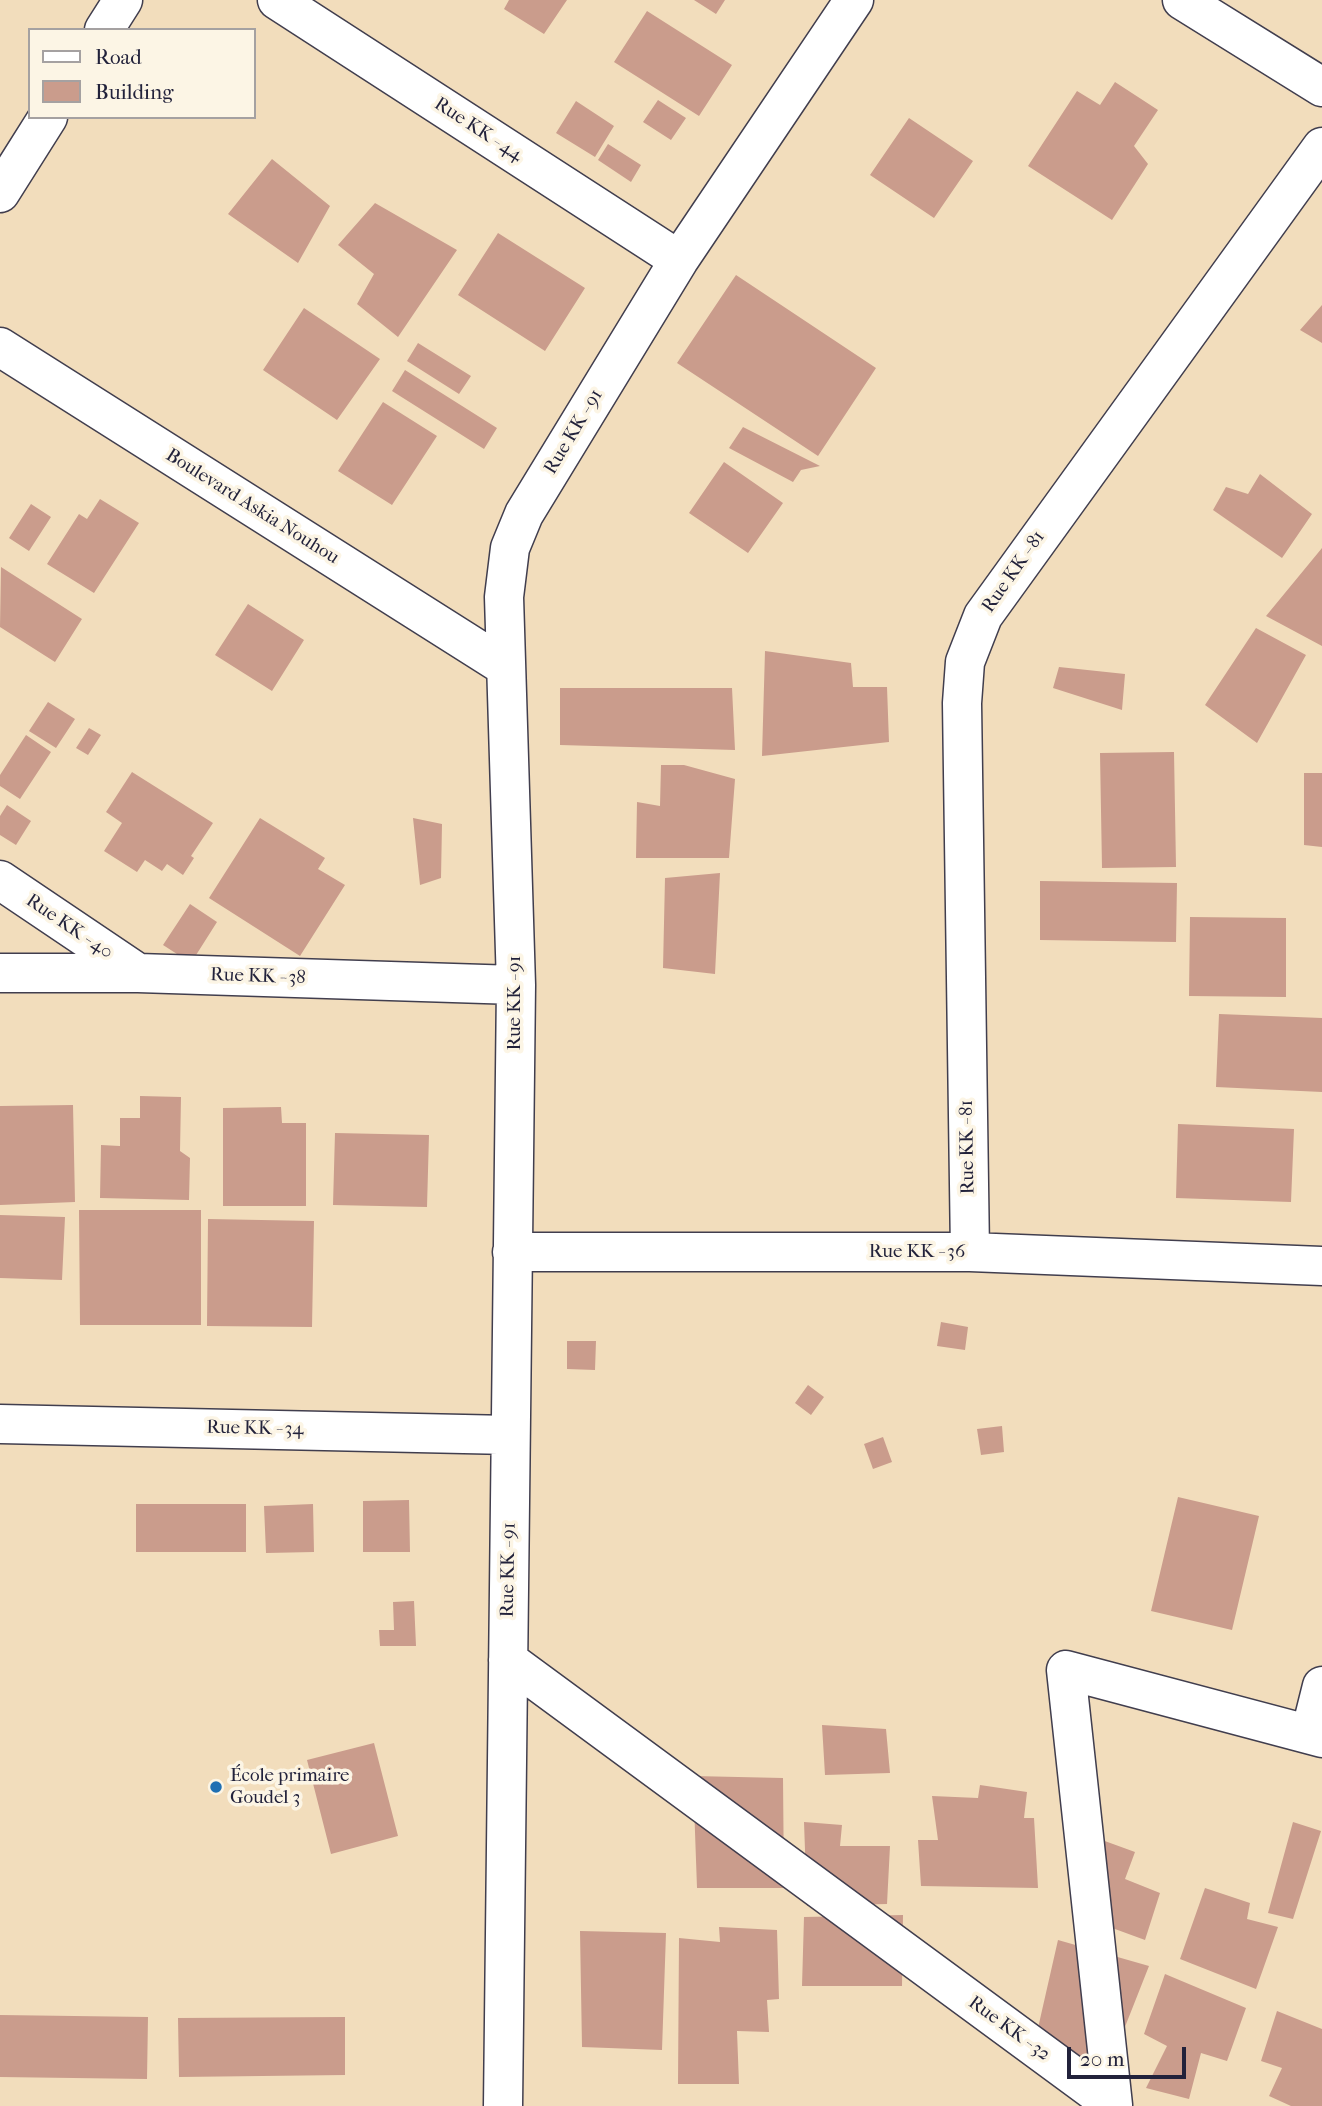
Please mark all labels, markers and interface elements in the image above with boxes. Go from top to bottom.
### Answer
legend [28,28,256,119]
text: Road [95,45,142,69]
text: Building [95,80,173,104]
street label: Rue KK - 44 [429,93,527,167]
street label: Rue KK - 91 [540,385,608,479]
street label: Boulevard Askia Nouhou [161,444,343,570]
street label: Rue KK - 81 [978,527,1050,617]
street label: Rue KK - 40 [21,890,117,964]
street label: Rue KK - 91 [504,955,526,1051]
street label: Rue KK - 38 [210,964,306,990]
street label: Rue KK - 81 [956,1099,980,1195]
street label: Rue KK - 36 [869,1241,965,1263]
street label: Rue KK - 34 [206,1417,304,1441]
street label: Rue KK - 91 [497,1522,521,1618]
place label: École primaire Goudel 3 [230,1765,349,1809]
marker: École primaire Goudel 3 [208,1779,224,1795]
street label: Rue KK - 32 [964,1992,1054,2066]
scale bar [1070,2032,1189,2076]
text: 20 m [1080,2047,1124,2071]

